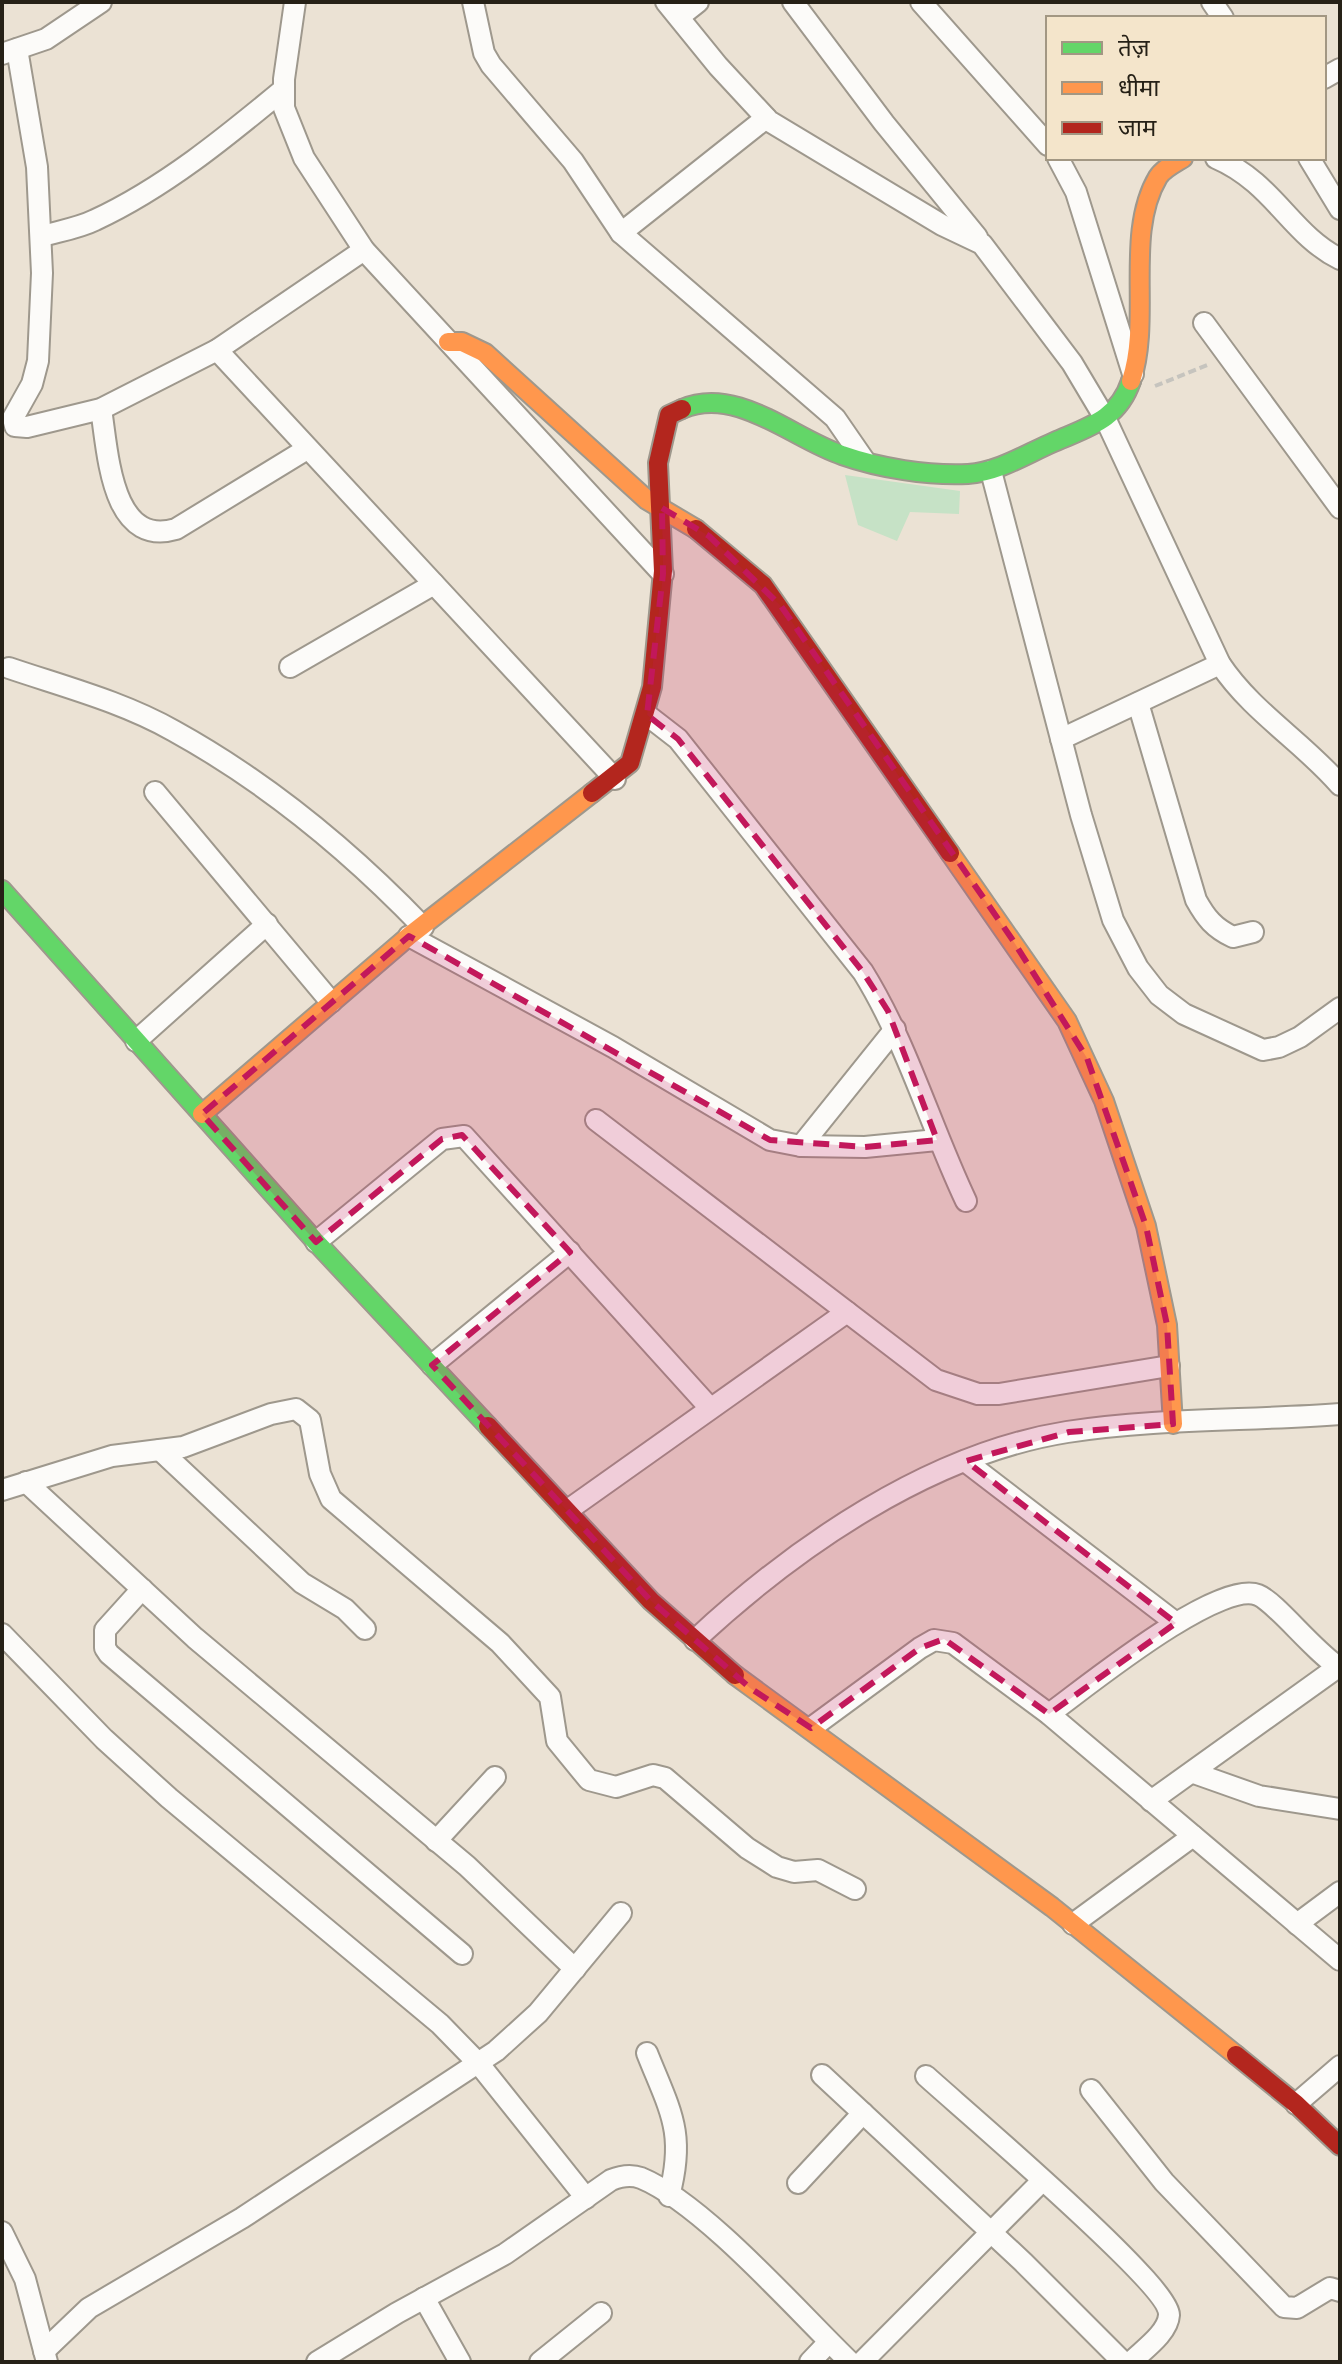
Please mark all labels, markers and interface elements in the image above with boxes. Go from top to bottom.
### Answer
legend [1046,16,1326,160]
text: तेज़ [1118,31,1151,66]
text: धीमा [1118,71,1160,106]
text: जाम [1118,111,1157,146]

